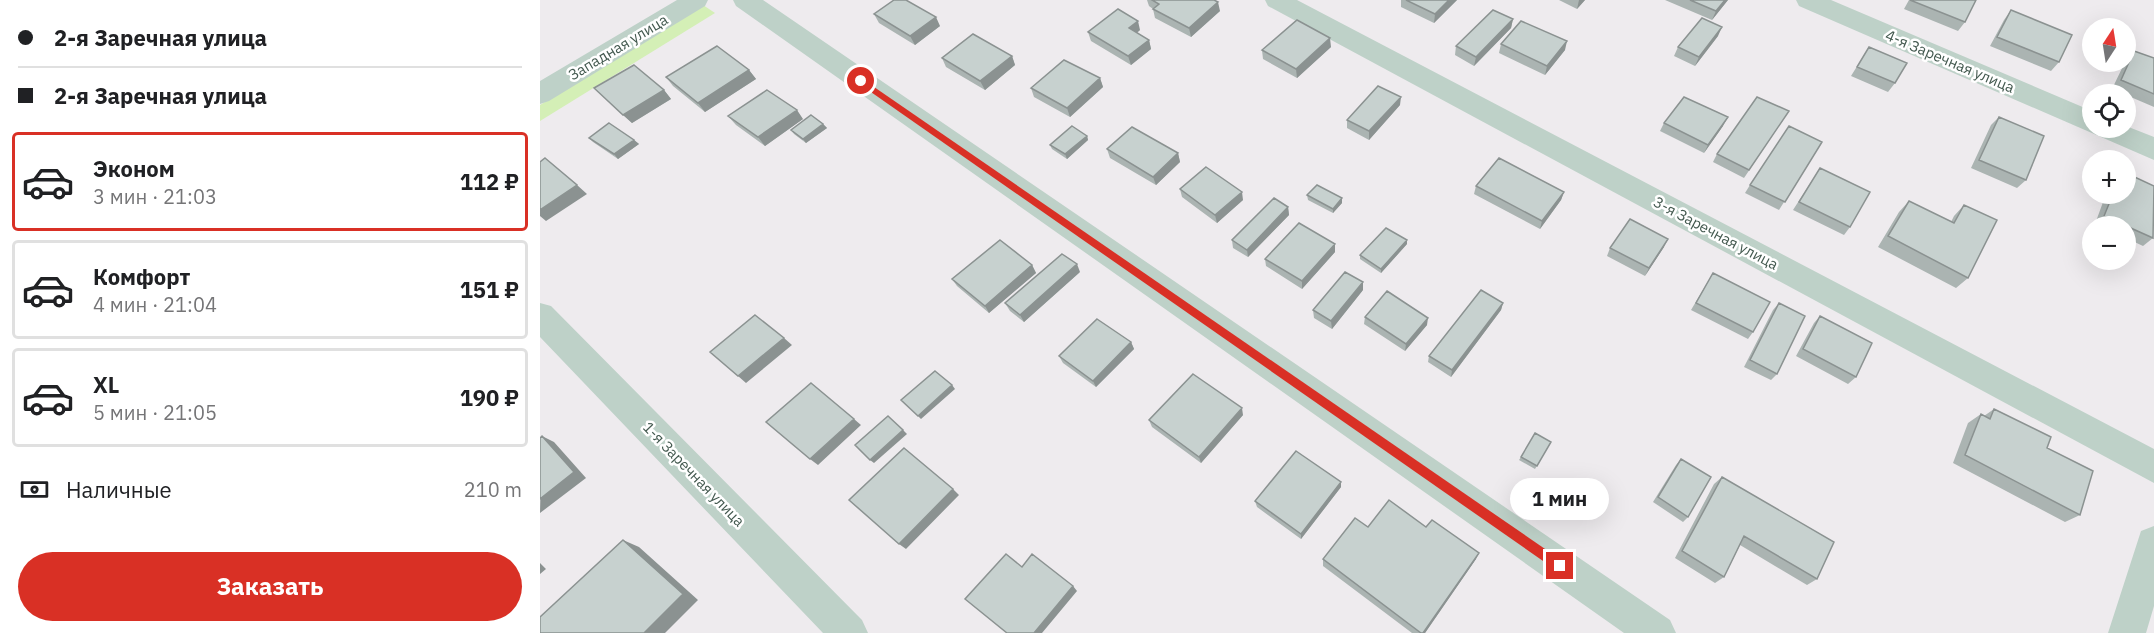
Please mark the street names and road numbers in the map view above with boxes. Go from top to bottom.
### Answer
street label: Западная улица [565,10,671,84]
street label: 4-я Заречная улица [1883,25,2017,97]
street label: 3-я Заречная улица [1650,192,1782,274]
street label: 1-я Заречная улица [639,418,749,530]

